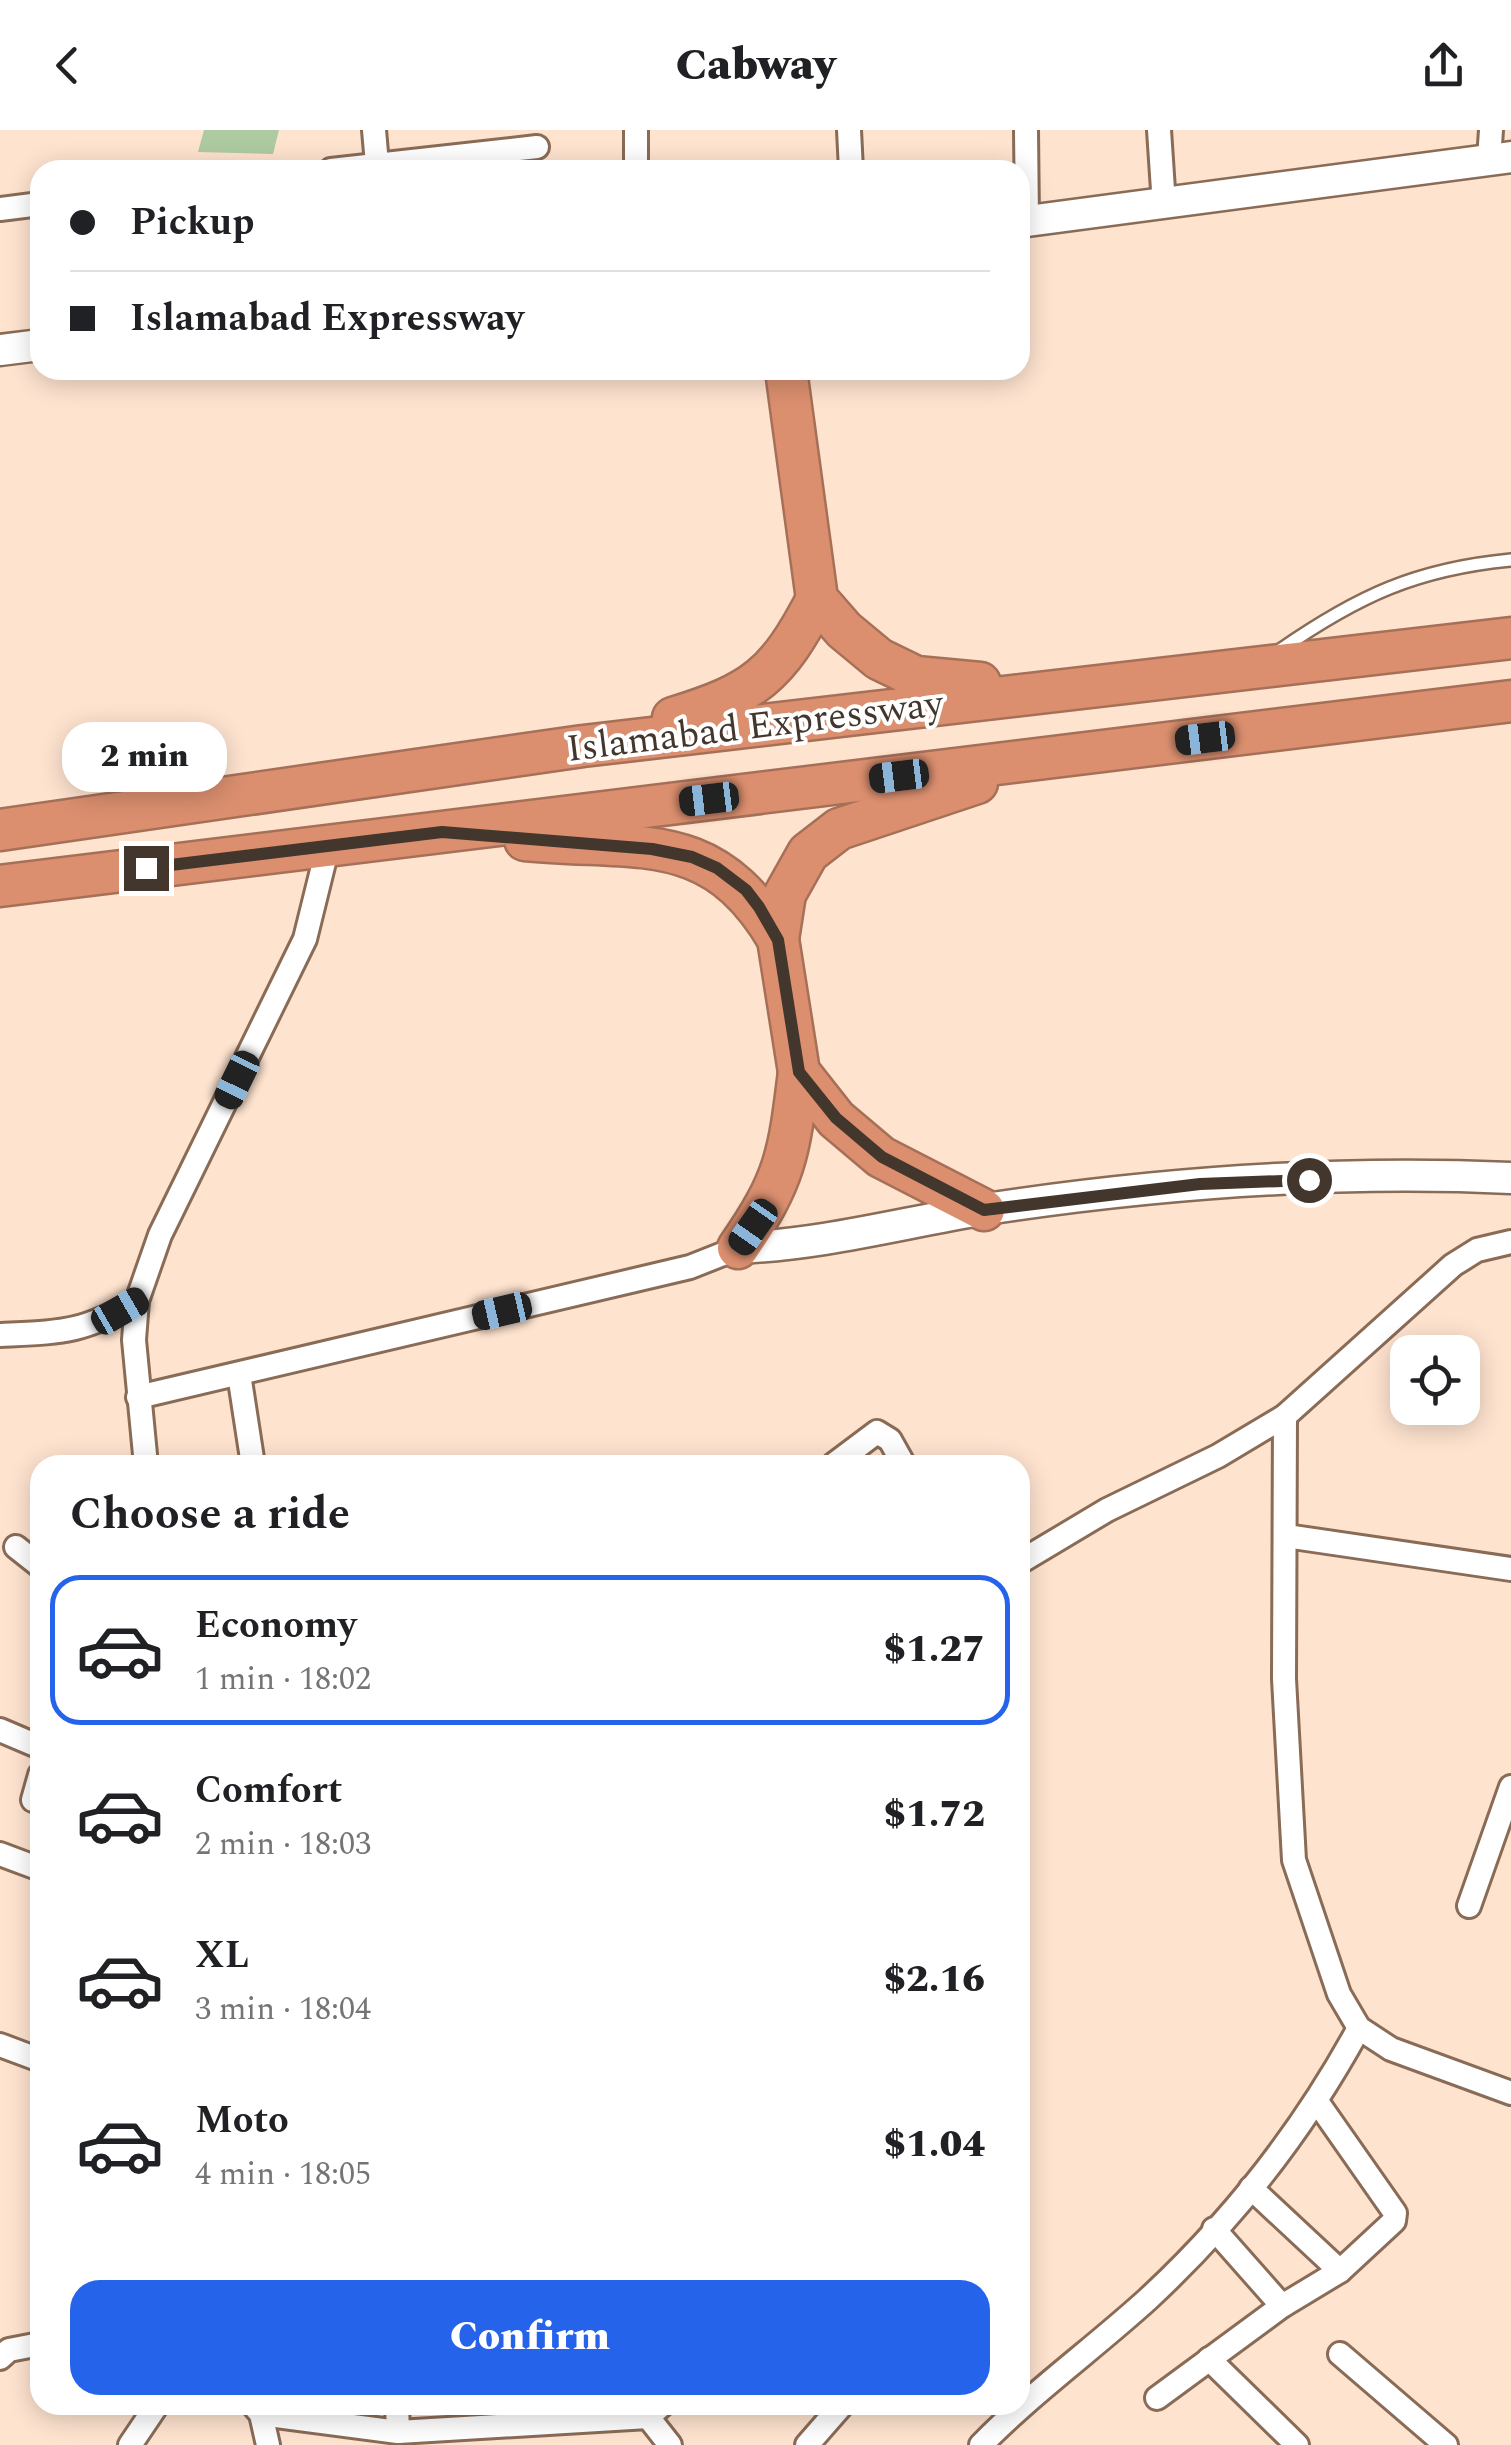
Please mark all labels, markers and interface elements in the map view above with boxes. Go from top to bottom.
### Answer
text: Cabway [676,31,835,100]
icon: back [40,38,95,93]
icon: share [1416,38,1471,93]
text: Pickup [130,194,254,252]
text: Islamabad Expressway [130,290,524,348]
street label: Islamabad Expressway [563,675,948,779]
car [1173,719,1237,757]
callout: 2 min [64,723,228,793]
text: 2 min [100,732,189,781]
car [867,757,931,795]
car [677,780,741,818]
route end [124,846,169,891]
car [210,1046,264,1114]
route start [1287,1158,1332,1203]
car [724,1194,782,1260]
car [87,1283,153,1339]
car [469,1290,535,1332]
map controls [1390,1335,1480,1425]
button: locate [1390,1335,1480,1425]
text: Choose a ride [70,1480,350,1549]
text: Economy [195,1597,356,1655]
icon: car [75,1605,165,1695]
text: $1.27 [883,1621,985,1679]
text: 1 min · 18:02 [195,1655,371,1704]
text: Comfort [195,1762,342,1820]
icon: car [75,1770,165,1860]
text: $1.72 [883,1786,985,1844]
text: 2 min · 18:03 [195,1820,371,1869]
text: XL [195,1927,249,1985]
icon: car [75,1935,165,2025]
text: $2.16 [883,1951,985,2009]
text: 3 min · 18:04 [195,1985,371,2034]
text: Moto [195,2092,289,2150]
icon: car [75,2100,165,2190]
text: $1.04 [883,2116,985,2174]
text: 4 min · 18:05 [195,2150,371,2199]
button: Confirm [70,2280,990,2395]

